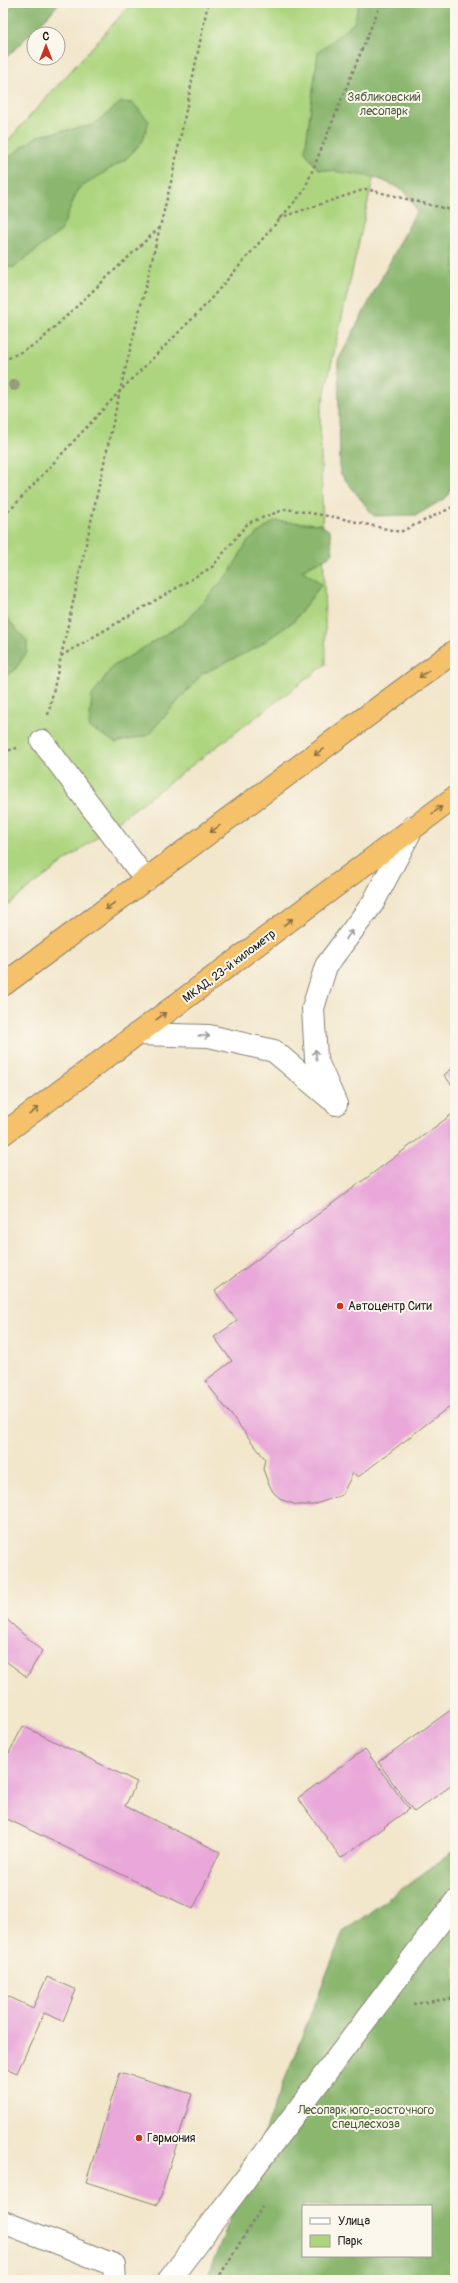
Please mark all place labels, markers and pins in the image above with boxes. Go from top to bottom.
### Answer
place label: Автоцентр Сити [348,1299,433,1314]
marker: Автоцентр Сити [335,1301,345,1311]
place label: Гармония [147,2131,196,2146]
marker: Гармония [134,2133,144,2143]

